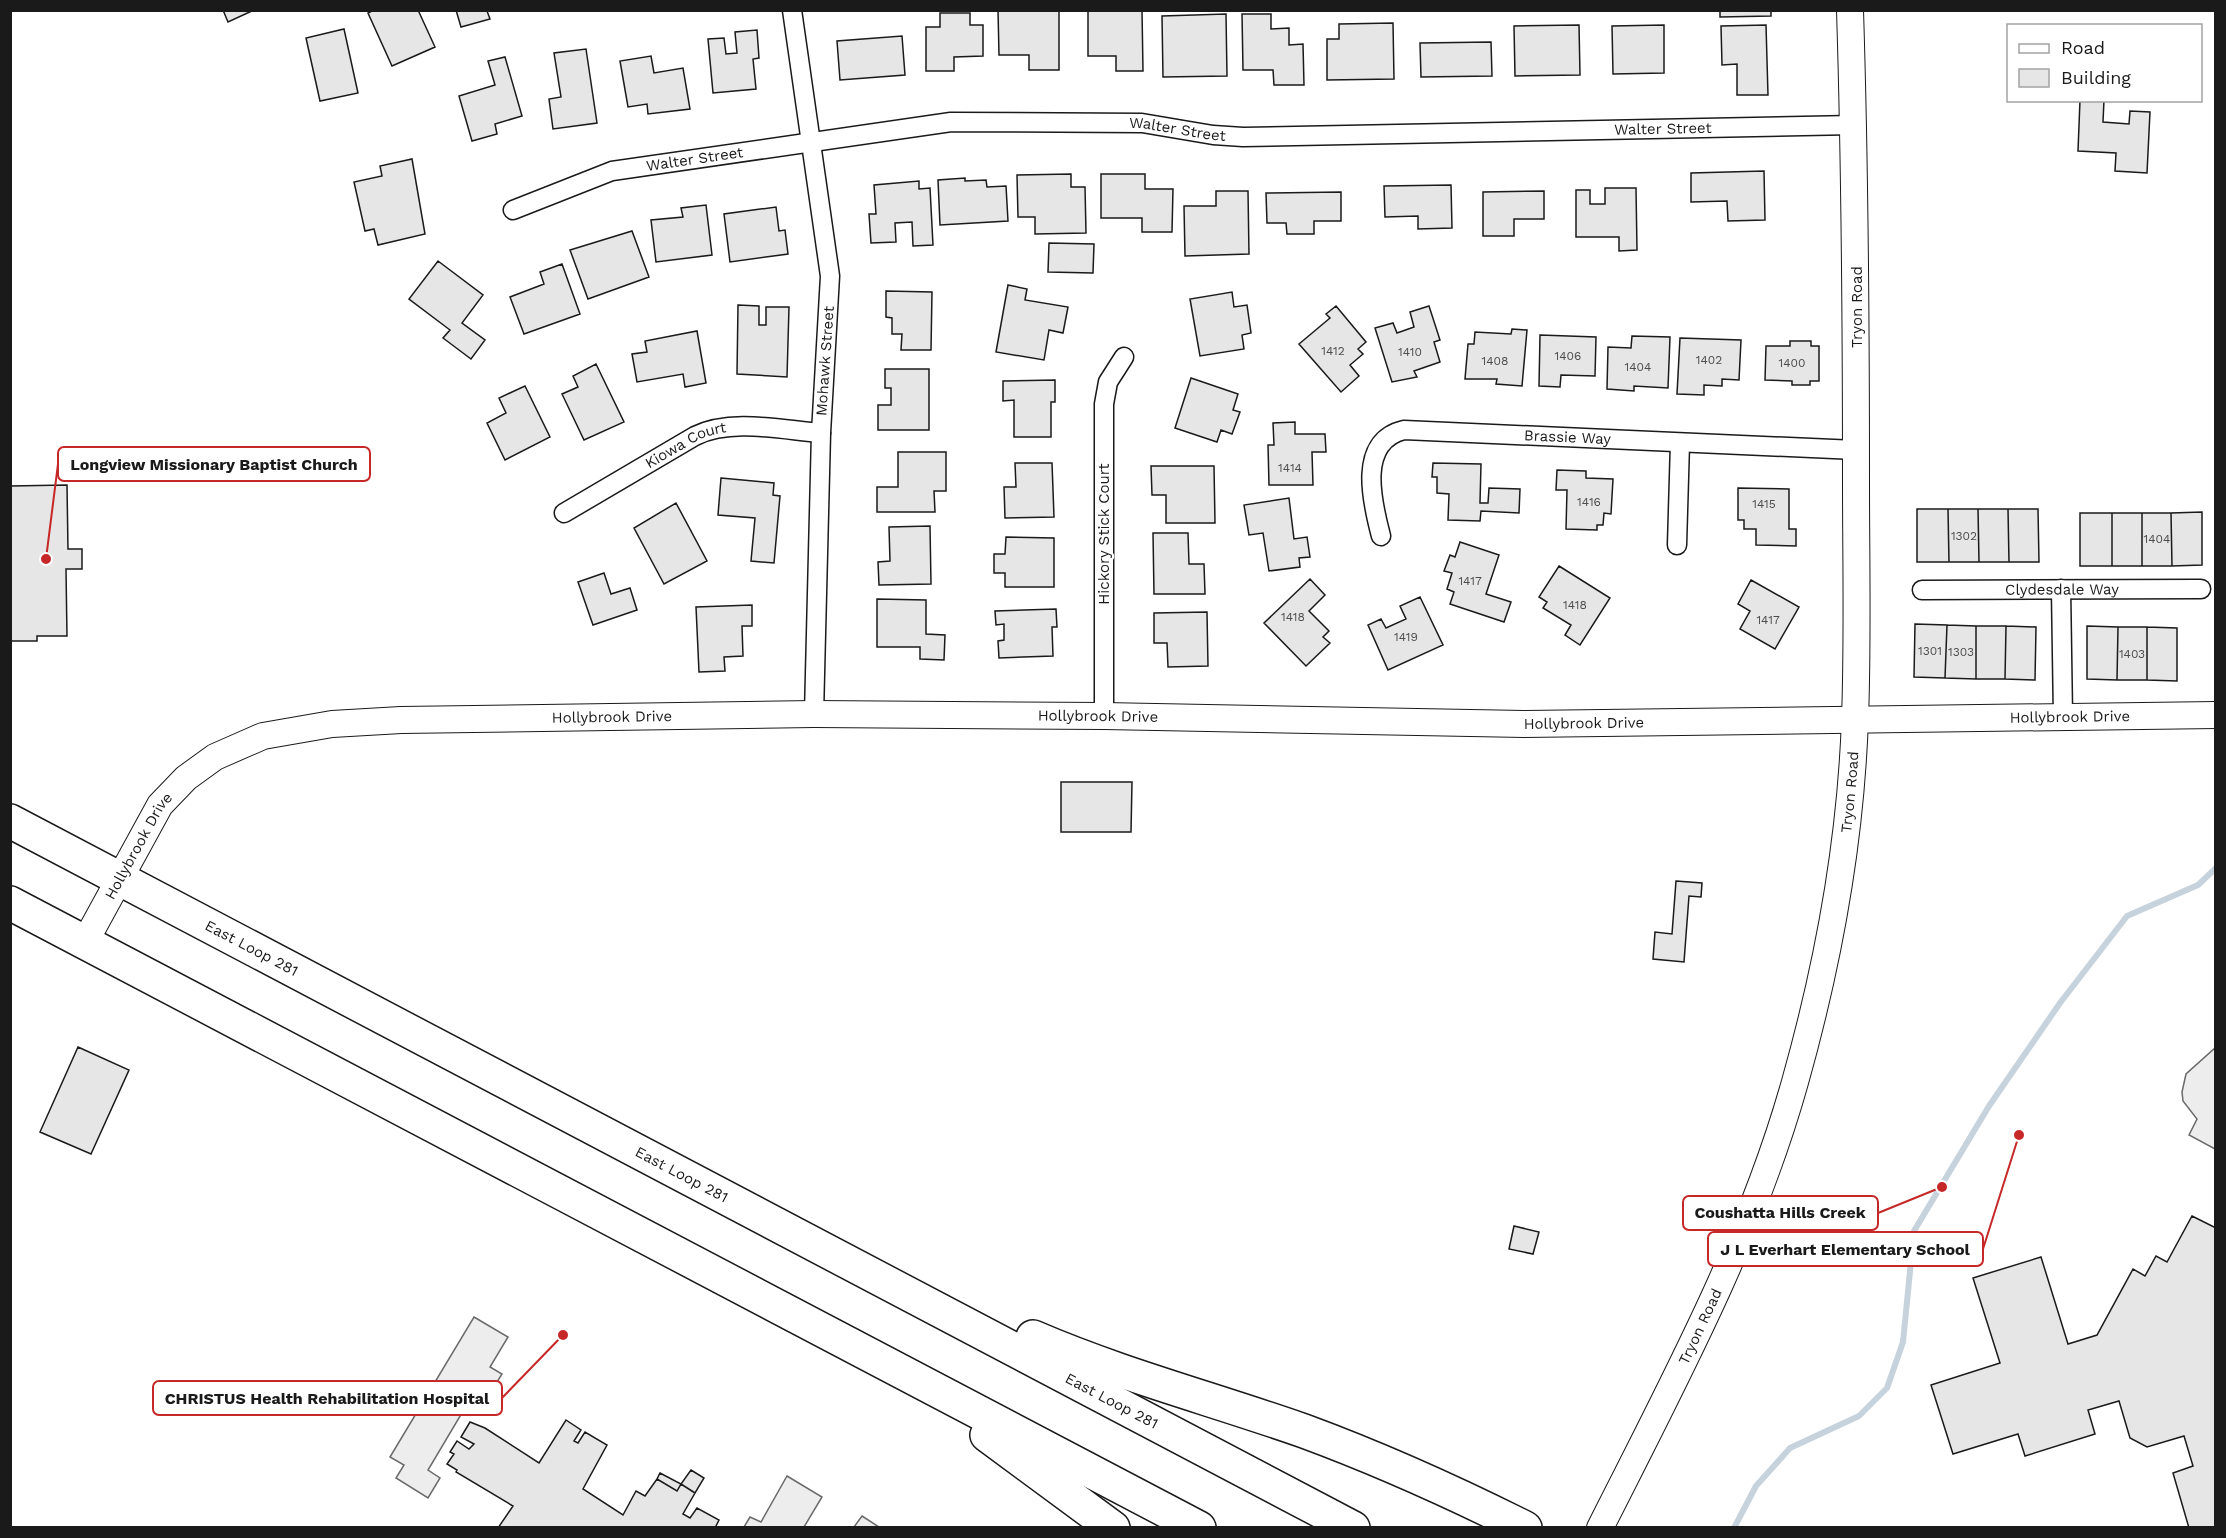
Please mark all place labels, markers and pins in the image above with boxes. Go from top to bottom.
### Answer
callout: Longview Missionary Baptist Church [58,447,370,481]
callout: Coushatta Hills Creek [1683,1196,1878,1230]
callout: J L Everhart Elementary School [1708,1232,1983,1266]
callout: CHRISTUS Health Rehabilitation Hospital [153,1381,502,1415]

